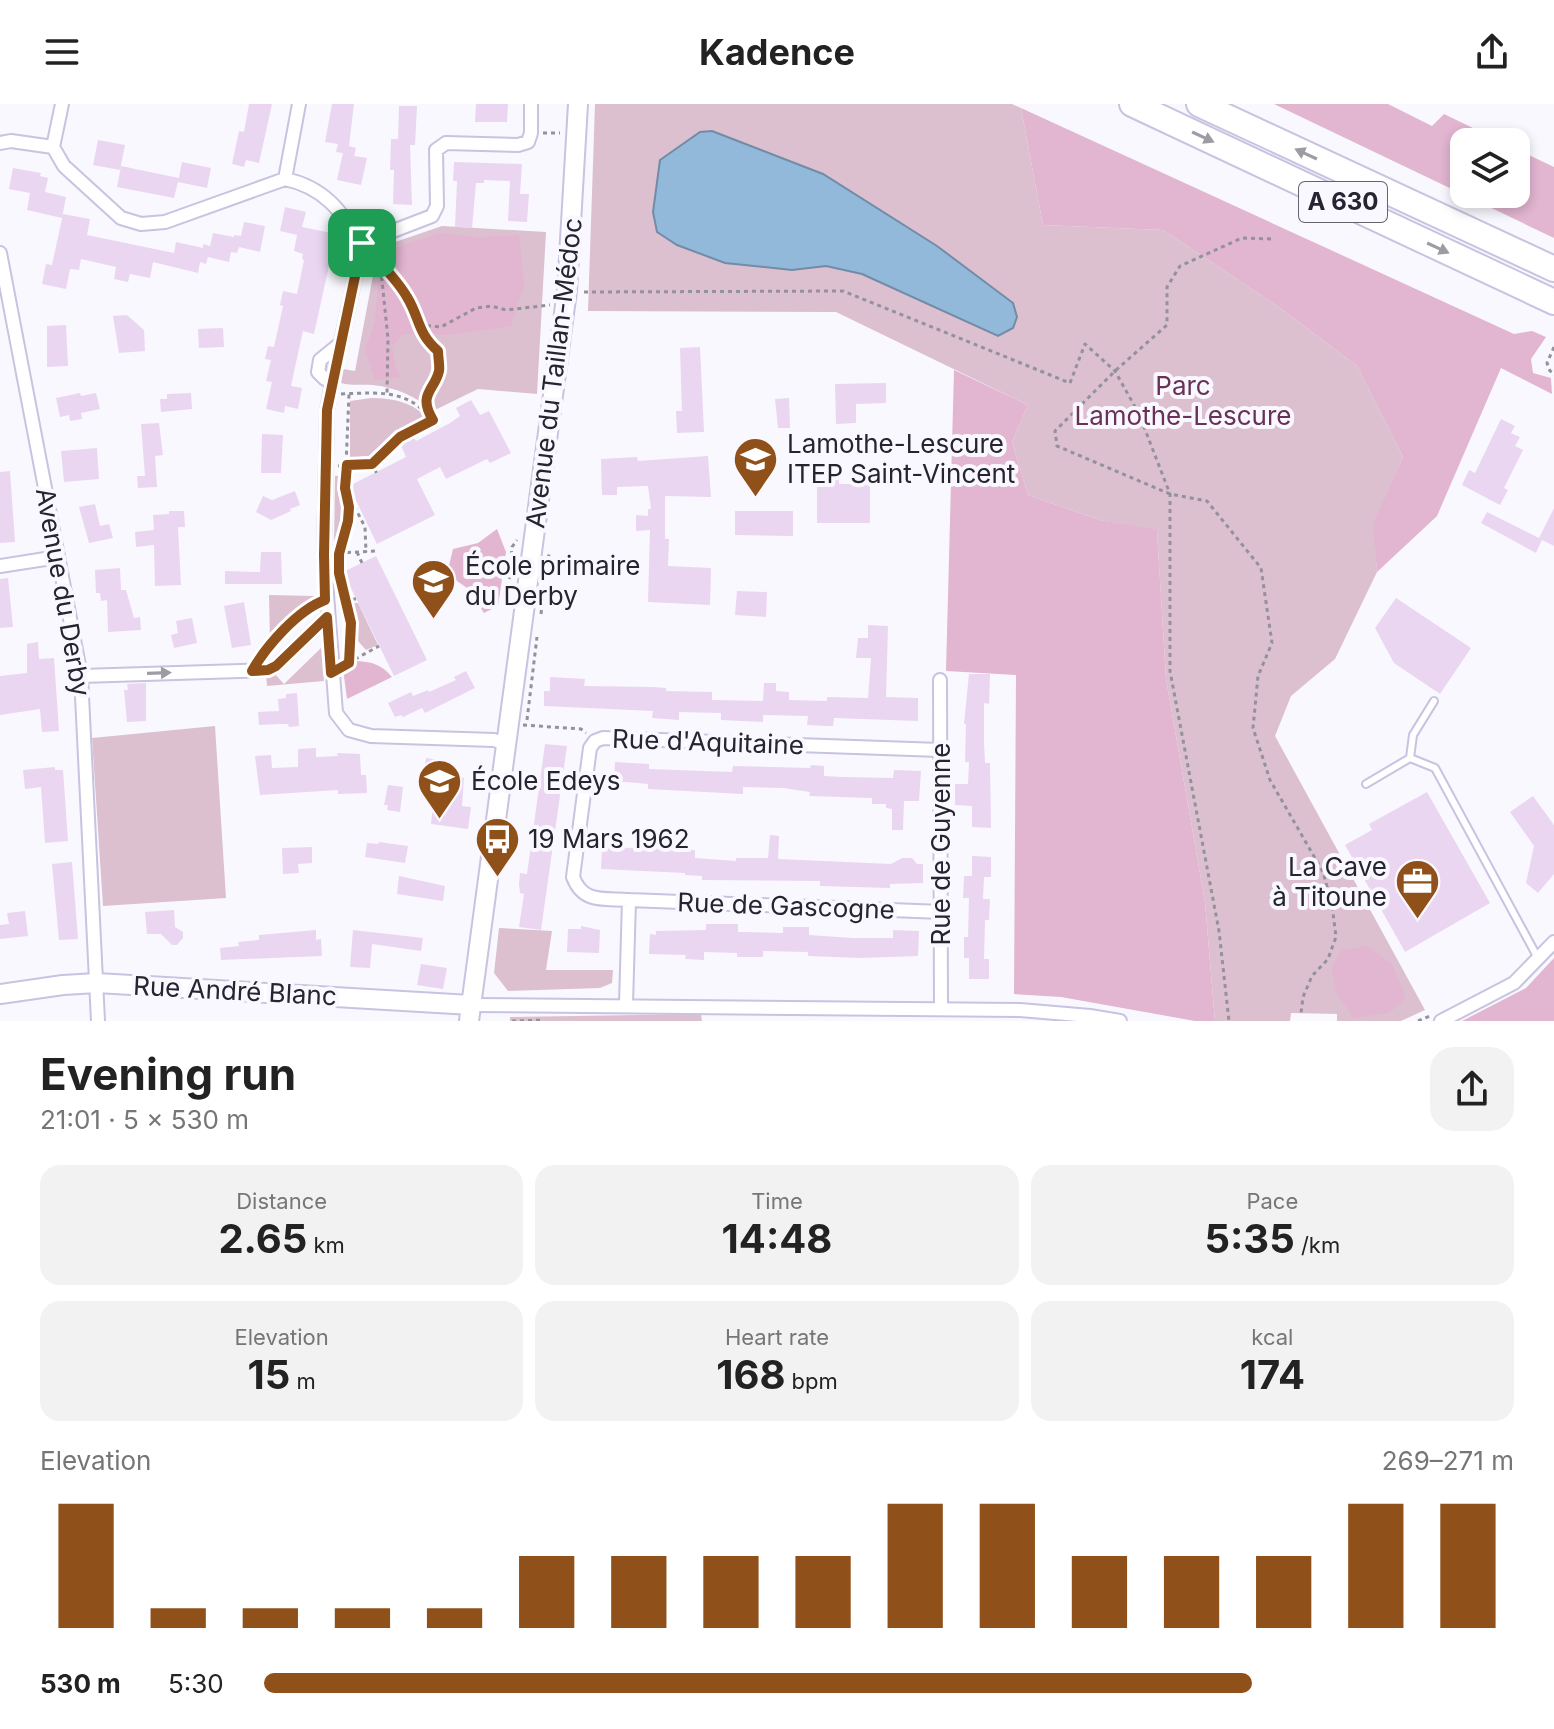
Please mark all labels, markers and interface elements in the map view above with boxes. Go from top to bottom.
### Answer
icon: menu [40,30,84,74]
text: Kadence [699,30,855,74]
icon: share [1470,30,1514,74]
map controls [1450,128,1530,208]
button: layers [1450,128,1530,208]
one-way arrow [1191,130,1214,143]
one-way arrow [1294,147,1317,161]
road number: A 630 [1299,182,1387,222]
pin [328,209,396,277]
street label: Avenue du Taillan-Médoc [519,216,588,530]
icon: arrive [340,221,384,265]
one-way arrow [1426,241,1449,255]
park label: Parc Lamothe-Lescure [1075,370,1292,431]
place label: Lamothe-Lescure ITEP Saint-Vincent [787,428,1015,489]
school or university icon: Lamothe-Lescure ITEP Saint-Vincent [732,435,780,498]
street label: Avenue du Derby [30,485,97,699]
place label: École primaire du Derby [465,550,640,611]
school or university icon: École primaire du Derby [410,557,458,620]
one-way arrow [147,667,172,680]
street label: Rue d'Aquitaine [612,723,804,760]
street label: Rue de Guyenne [925,743,956,945]
school or university icon: École Edeys [416,757,464,820]
place label: École Edeys [471,765,620,796]
bus stop icon: 19 Mars 1962 [473,815,521,878]
place label: 19 Mars 1962 [528,823,690,854]
place label: La Cave à Titoune [1272,851,1387,912]
office icon: La Cave à Titoune [1394,858,1442,921]
street label: Rue de Gascogne [677,886,895,925]
street label: Rue André Blanc [132,970,338,1011]
text: Evening run [40,1047,296,1101]
button: share [1430,1047,1514,1131]
text: 21:01 · 5 × 530 m [40,1104,249,1135]
text: Distance [236,1188,327,1214]
text: Time [751,1188,803,1214]
text: Pace [1246,1188,1298,1214]
text: 2.65 [218,1214,307,1263]
text: 14:48 [722,1214,832,1263]
text: 5:35 [1204,1214,1295,1263]
text: km [307,1232,345,1258]
text: /km [1295,1232,1340,1258]
text: Elevation [235,1324,329,1350]
text: Heart rate [725,1324,829,1350]
text: kcal [1251,1324,1293,1350]
text: 15 [248,1350,290,1399]
text: 168 [716,1350,785,1399]
text: 174 [1240,1350,1305,1399]
text: m [290,1368,316,1394]
text: bpm [785,1368,838,1394]
text: Elevation [40,1445,151,1476]
text: 269–271 m [1382,1445,1514,1476]
text: 530 m [40,1668,121,1699]
text: 5:30 [168,1668,224,1699]

